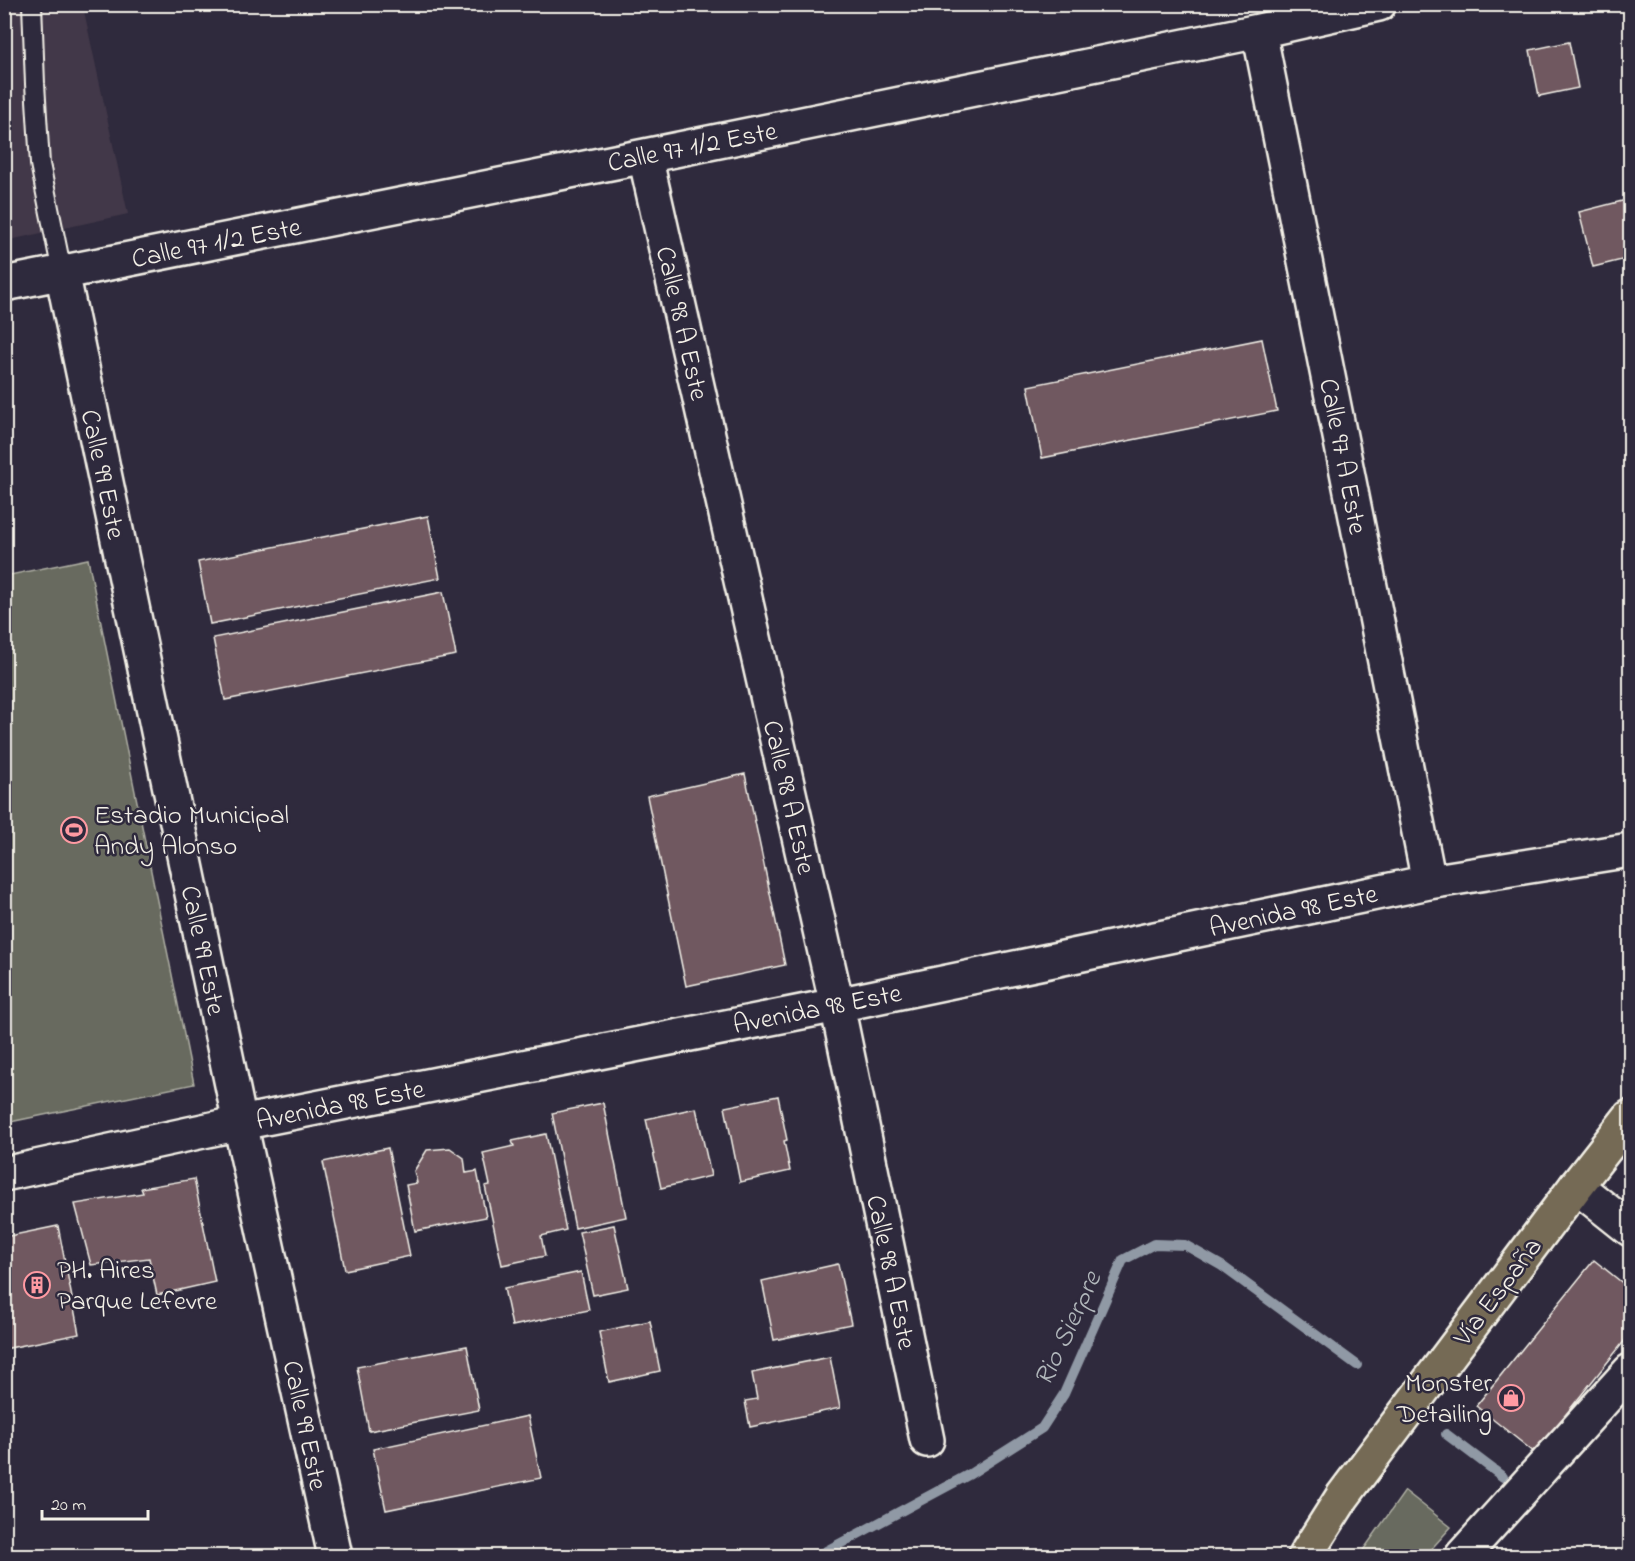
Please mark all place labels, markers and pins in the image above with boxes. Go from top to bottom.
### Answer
place label: Estadio Municipal Andy Alonso [94,797,289,867]
sports icon: Estadio Municipal Andy Alonso [59,815,89,845]
place label: PH. Aires Parque Lefevre [57,1252,218,1322]
building icon: PH. Aires Parque Lefevre [22,1270,52,1300]
place label: Monster Detailing [1396,1365,1493,1435]
shop icon: Monster Detailing [1496,1383,1526,1413]

